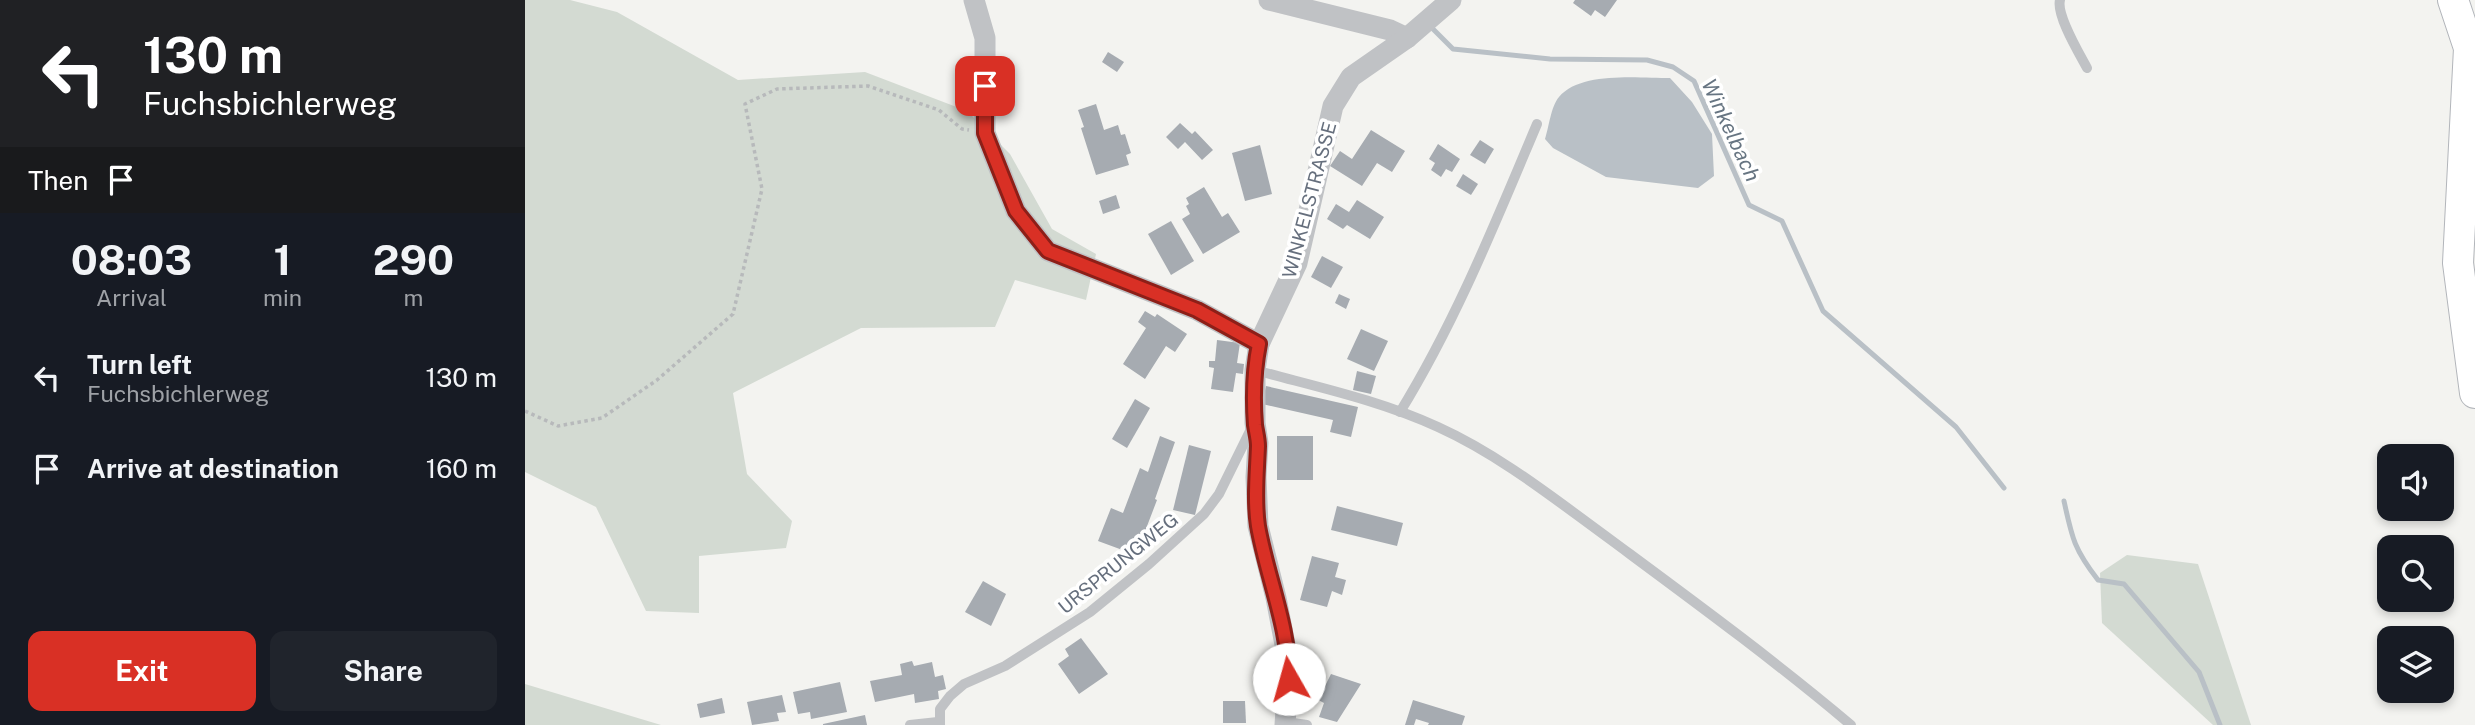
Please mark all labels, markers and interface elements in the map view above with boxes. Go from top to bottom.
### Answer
text: 130 m [143,26,283,84]
icon: left [28,28,119,119]
pin [955,56,1015,116]
icon: arrive [966,67,1004,105]
water label: Winkelbach [1696,75,1766,185]
text: Fuchsbichlerweg [143,85,397,122]
street label: WINKELSTRASSE [1278,119,1340,281]
icon: arrive [102,161,140,199]
text: Then [28,165,88,196]
text: 08:03 [71,235,192,284]
text: 1 [274,235,292,284]
text: 290 [373,235,454,284]
text: Arrival [96,284,167,311]
text: min [263,284,302,311]
text: m [404,284,423,311]
text: Turn left [87,349,192,380]
icon: left [28,359,66,397]
text: 130 m [425,362,497,393]
text: Fuchsbichlerweg [87,380,270,407]
map controls [2377,444,2454,703]
button: sound [2377,444,2454,521]
icon: arrive [28,450,66,488]
text: Arrive at destination [87,453,339,484]
text: 160 m [426,453,497,484]
street label: URSPRUNGWEG [1054,508,1182,618]
button: search [2377,535,2454,612]
button: layers [2377,626,2454,703]
button: Exit [28,631,256,711]
button: Share [270,631,497,711]
position arrow [1252,642,1326,716]

